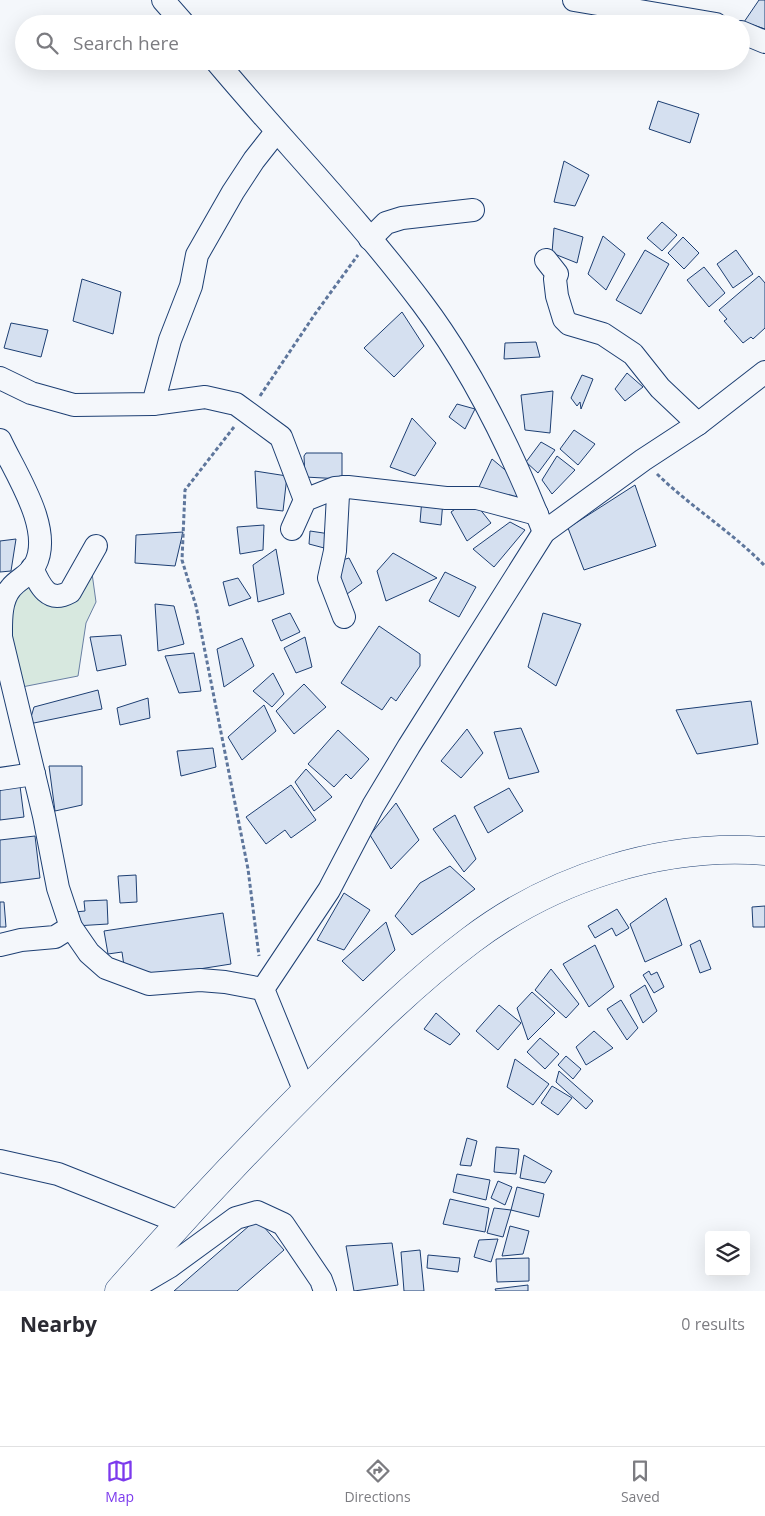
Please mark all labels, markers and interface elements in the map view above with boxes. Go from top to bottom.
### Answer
search box [15,15,750,70]
icon: search [33,29,61,57]
text: Search here [73,30,179,56]
map controls [705,1231,750,1276]
button: layers [705,1231,750,1276]
text: Nearby [20,1310,97,1338]
text: 0 results [681,1313,745,1335]
tab: Map [105,1457,134,1506]
tab: Directions [344,1457,411,1506]
tab: Saved [621,1457,660,1506]

